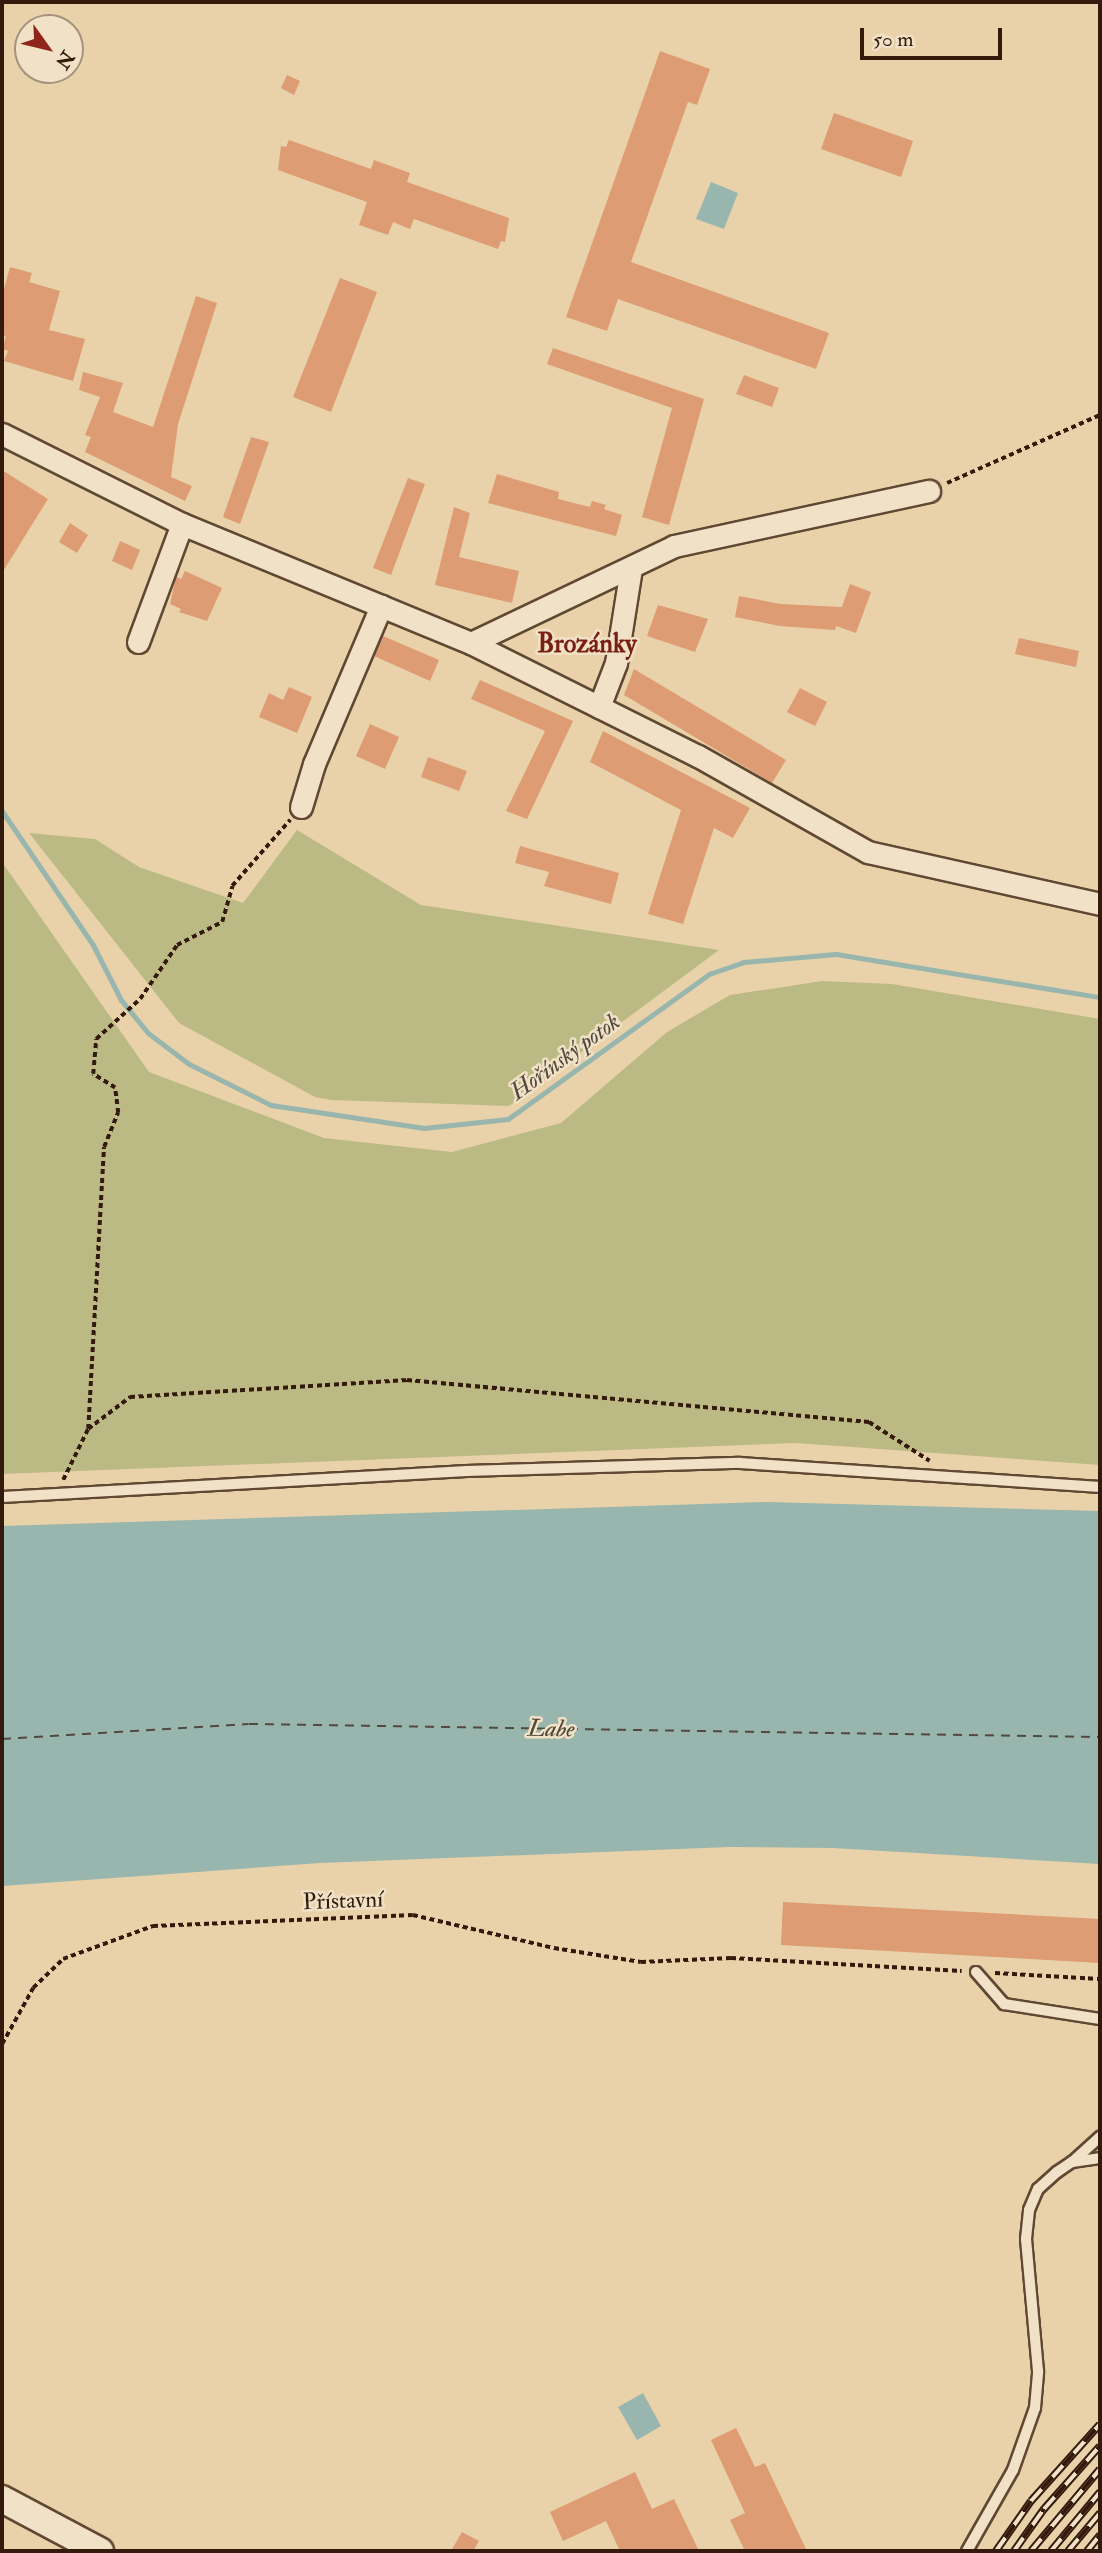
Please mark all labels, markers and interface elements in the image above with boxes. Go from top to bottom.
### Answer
north arrow [14,14,84,84]
scale bar [864,14,1006,58]
text: 50 m [873,26,914,53]
text: N [50,46,79,73]
district label: Brozánky [537,629,637,661]
water label: Hořínský potok [504,1007,626,1107]
water label: Labe [527,1714,575,1744]
street label: Přístavní [302,1886,384,1916]

